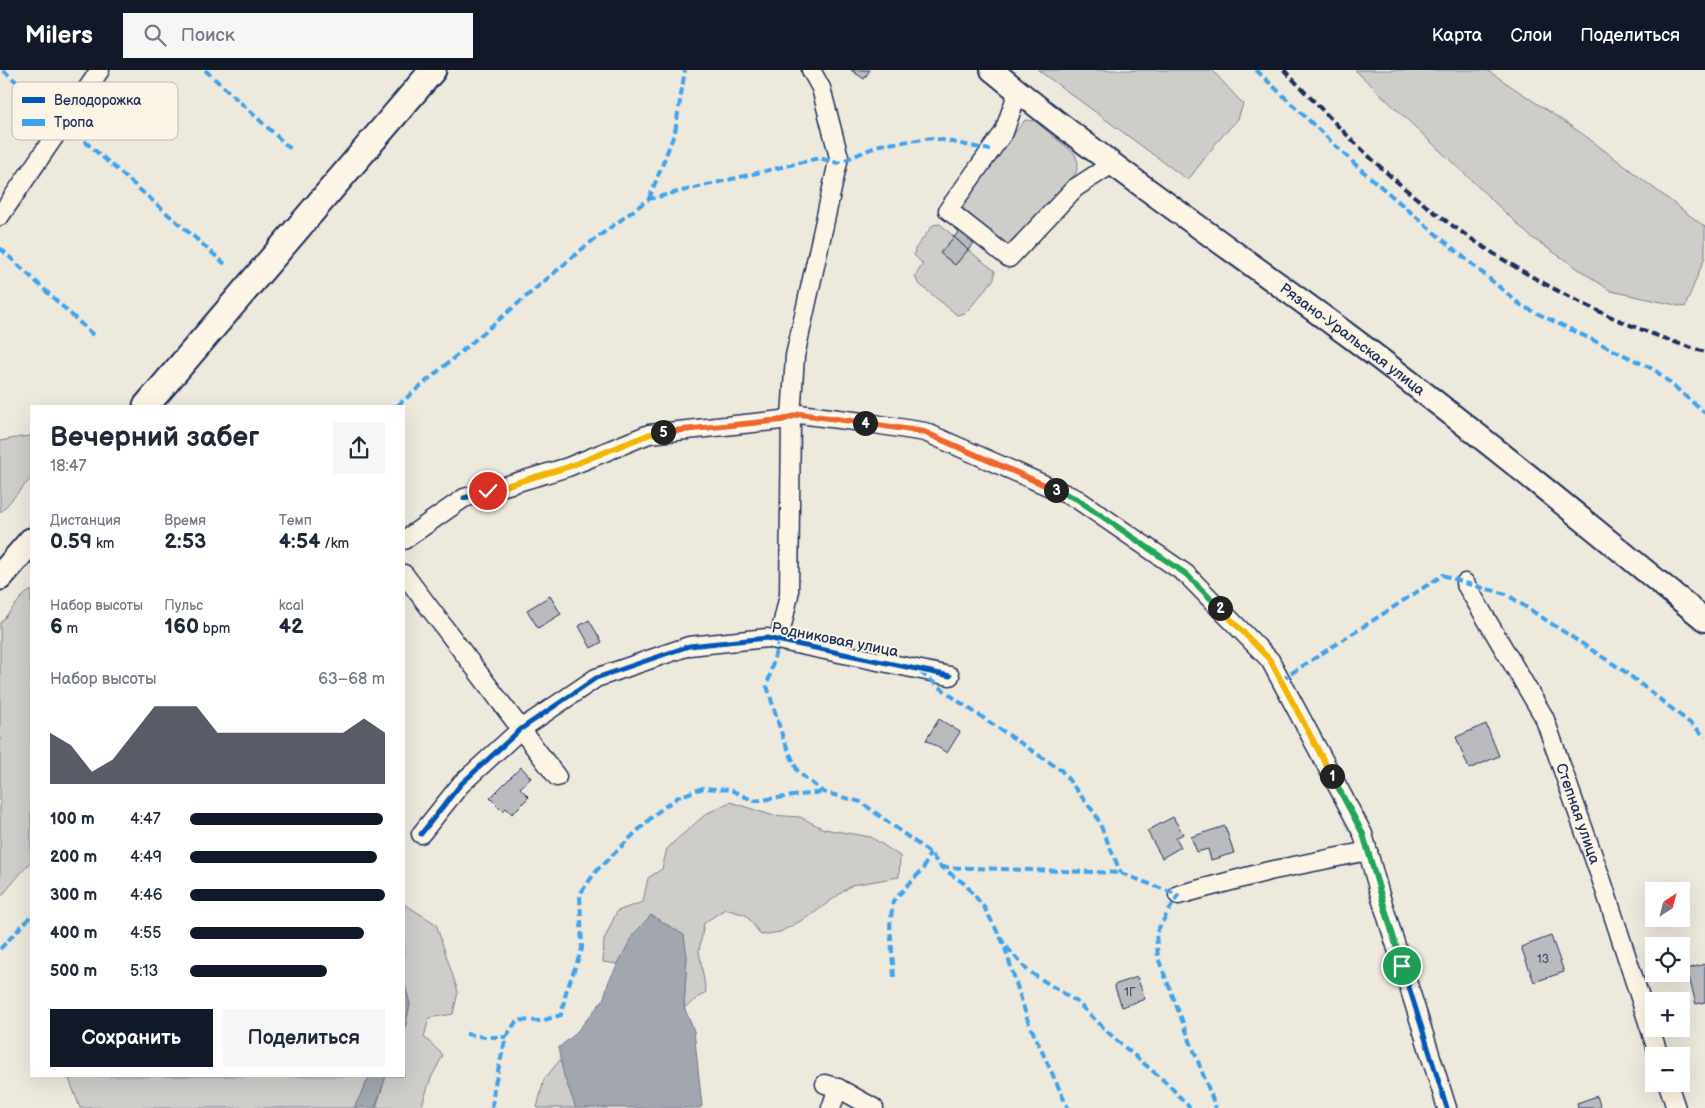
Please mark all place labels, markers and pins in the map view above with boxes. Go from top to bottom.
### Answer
pin: 4 [852,410,878,436]
pin: 5 [650,420,676,444]
pin [467,470,509,512]
pin: 3 [1044,478,1068,502]
pin: 2 [1208,596,1232,620]
pin: 1 [1320,764,1344,788]
pin [1381,945,1423,987]

